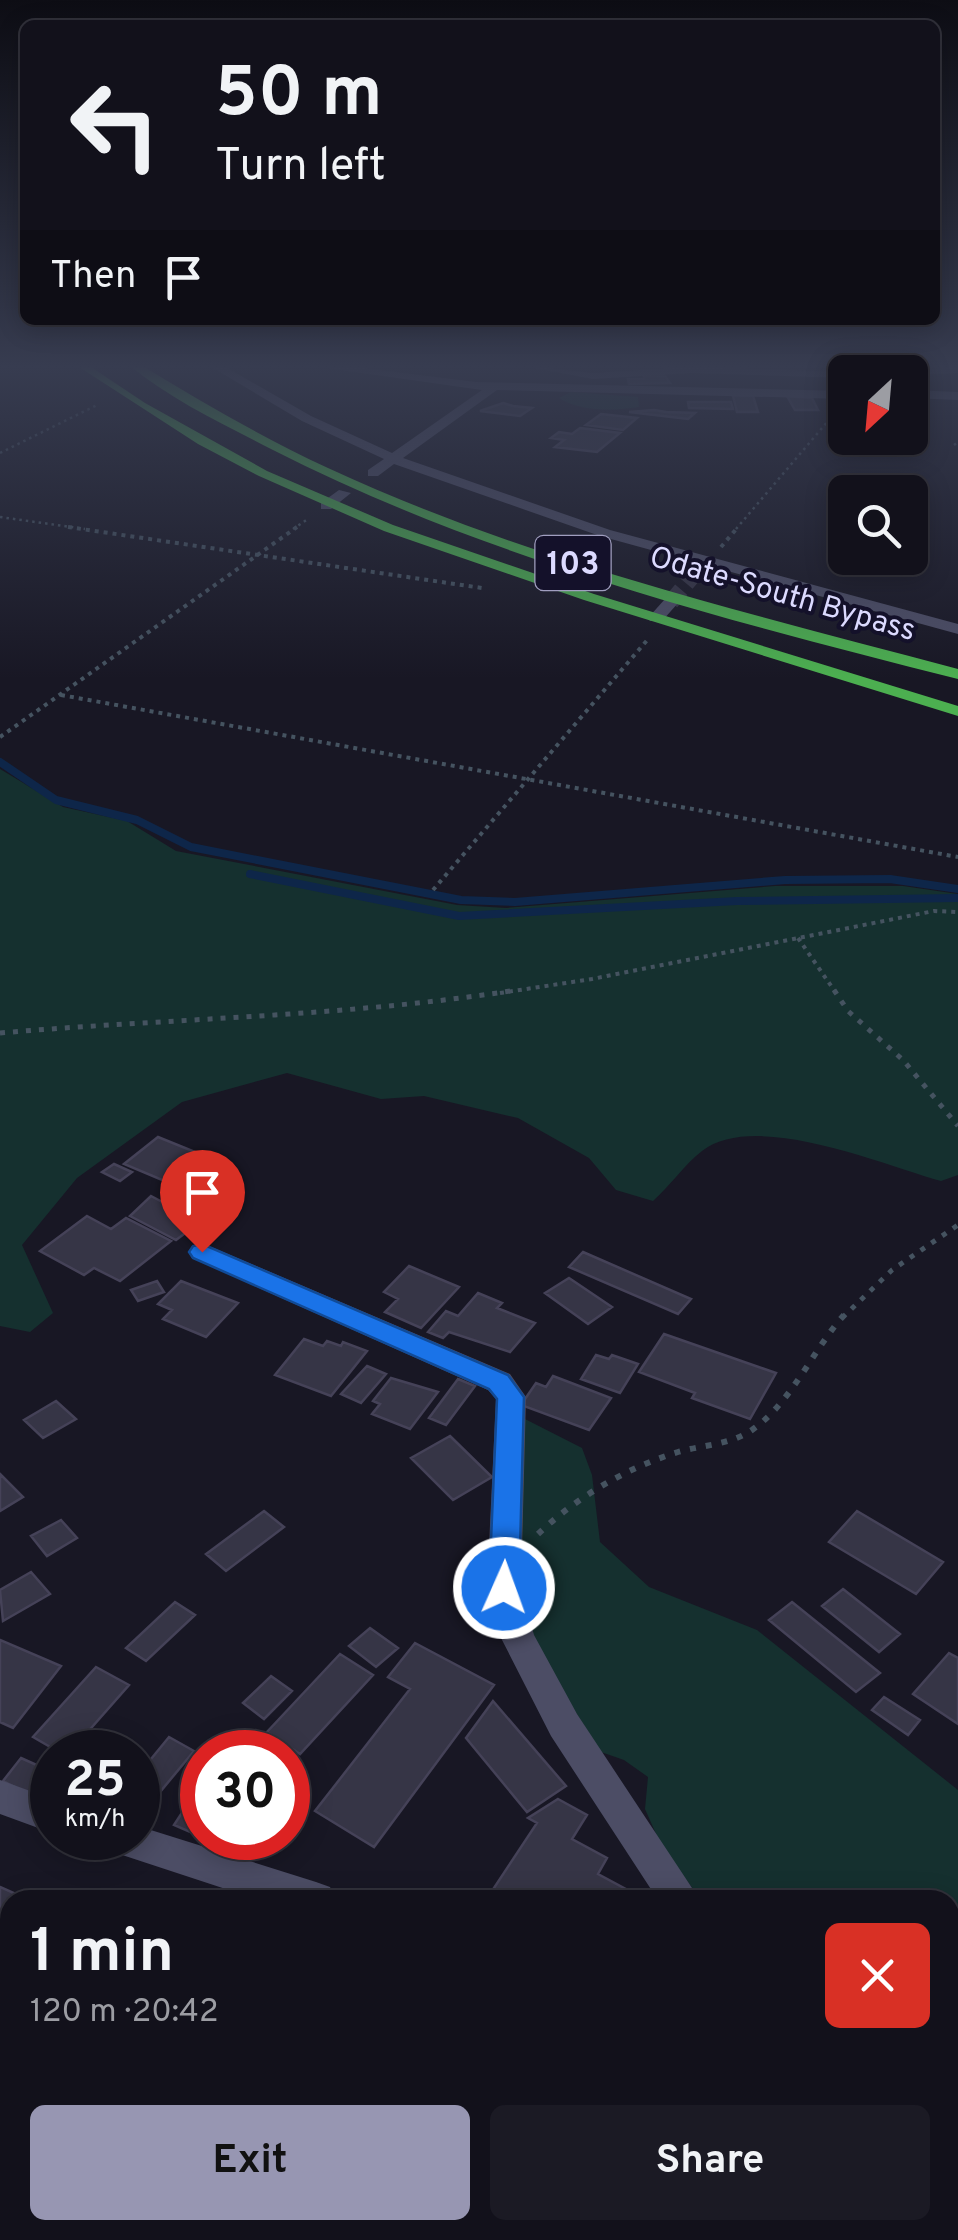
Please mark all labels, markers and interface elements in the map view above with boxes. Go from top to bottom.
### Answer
text: 50 m [215,52,382,141]
icon: left [50,60,180,190]
text: Turn left [215,139,386,196]
icon: arrive [156,250,211,305]
text: Then [50,253,136,302]
north arrow [828,355,928,455]
map controls [828,355,928,575]
button: search [828,475,928,575]
road number: 103 [536,536,610,590]
street label: Odate-South Bypass [645,540,920,651]
pin [160,1150,245,1253]
icon: arrive [175,1165,230,1220]
position arrow [452,1536,556,1640]
speed limit sign: 30 [180,1730,310,1860]
text: 25 [64,1751,126,1814]
text: km/h [65,1804,125,1836]
text: 1 min [30,1917,174,1993]
button: close [825,1923,930,2028]
text: 120 m · 20:42 [30,1993,219,2033]
button: Exit [30,2105,470,2220]
button: Share [490,2105,930,2220]

